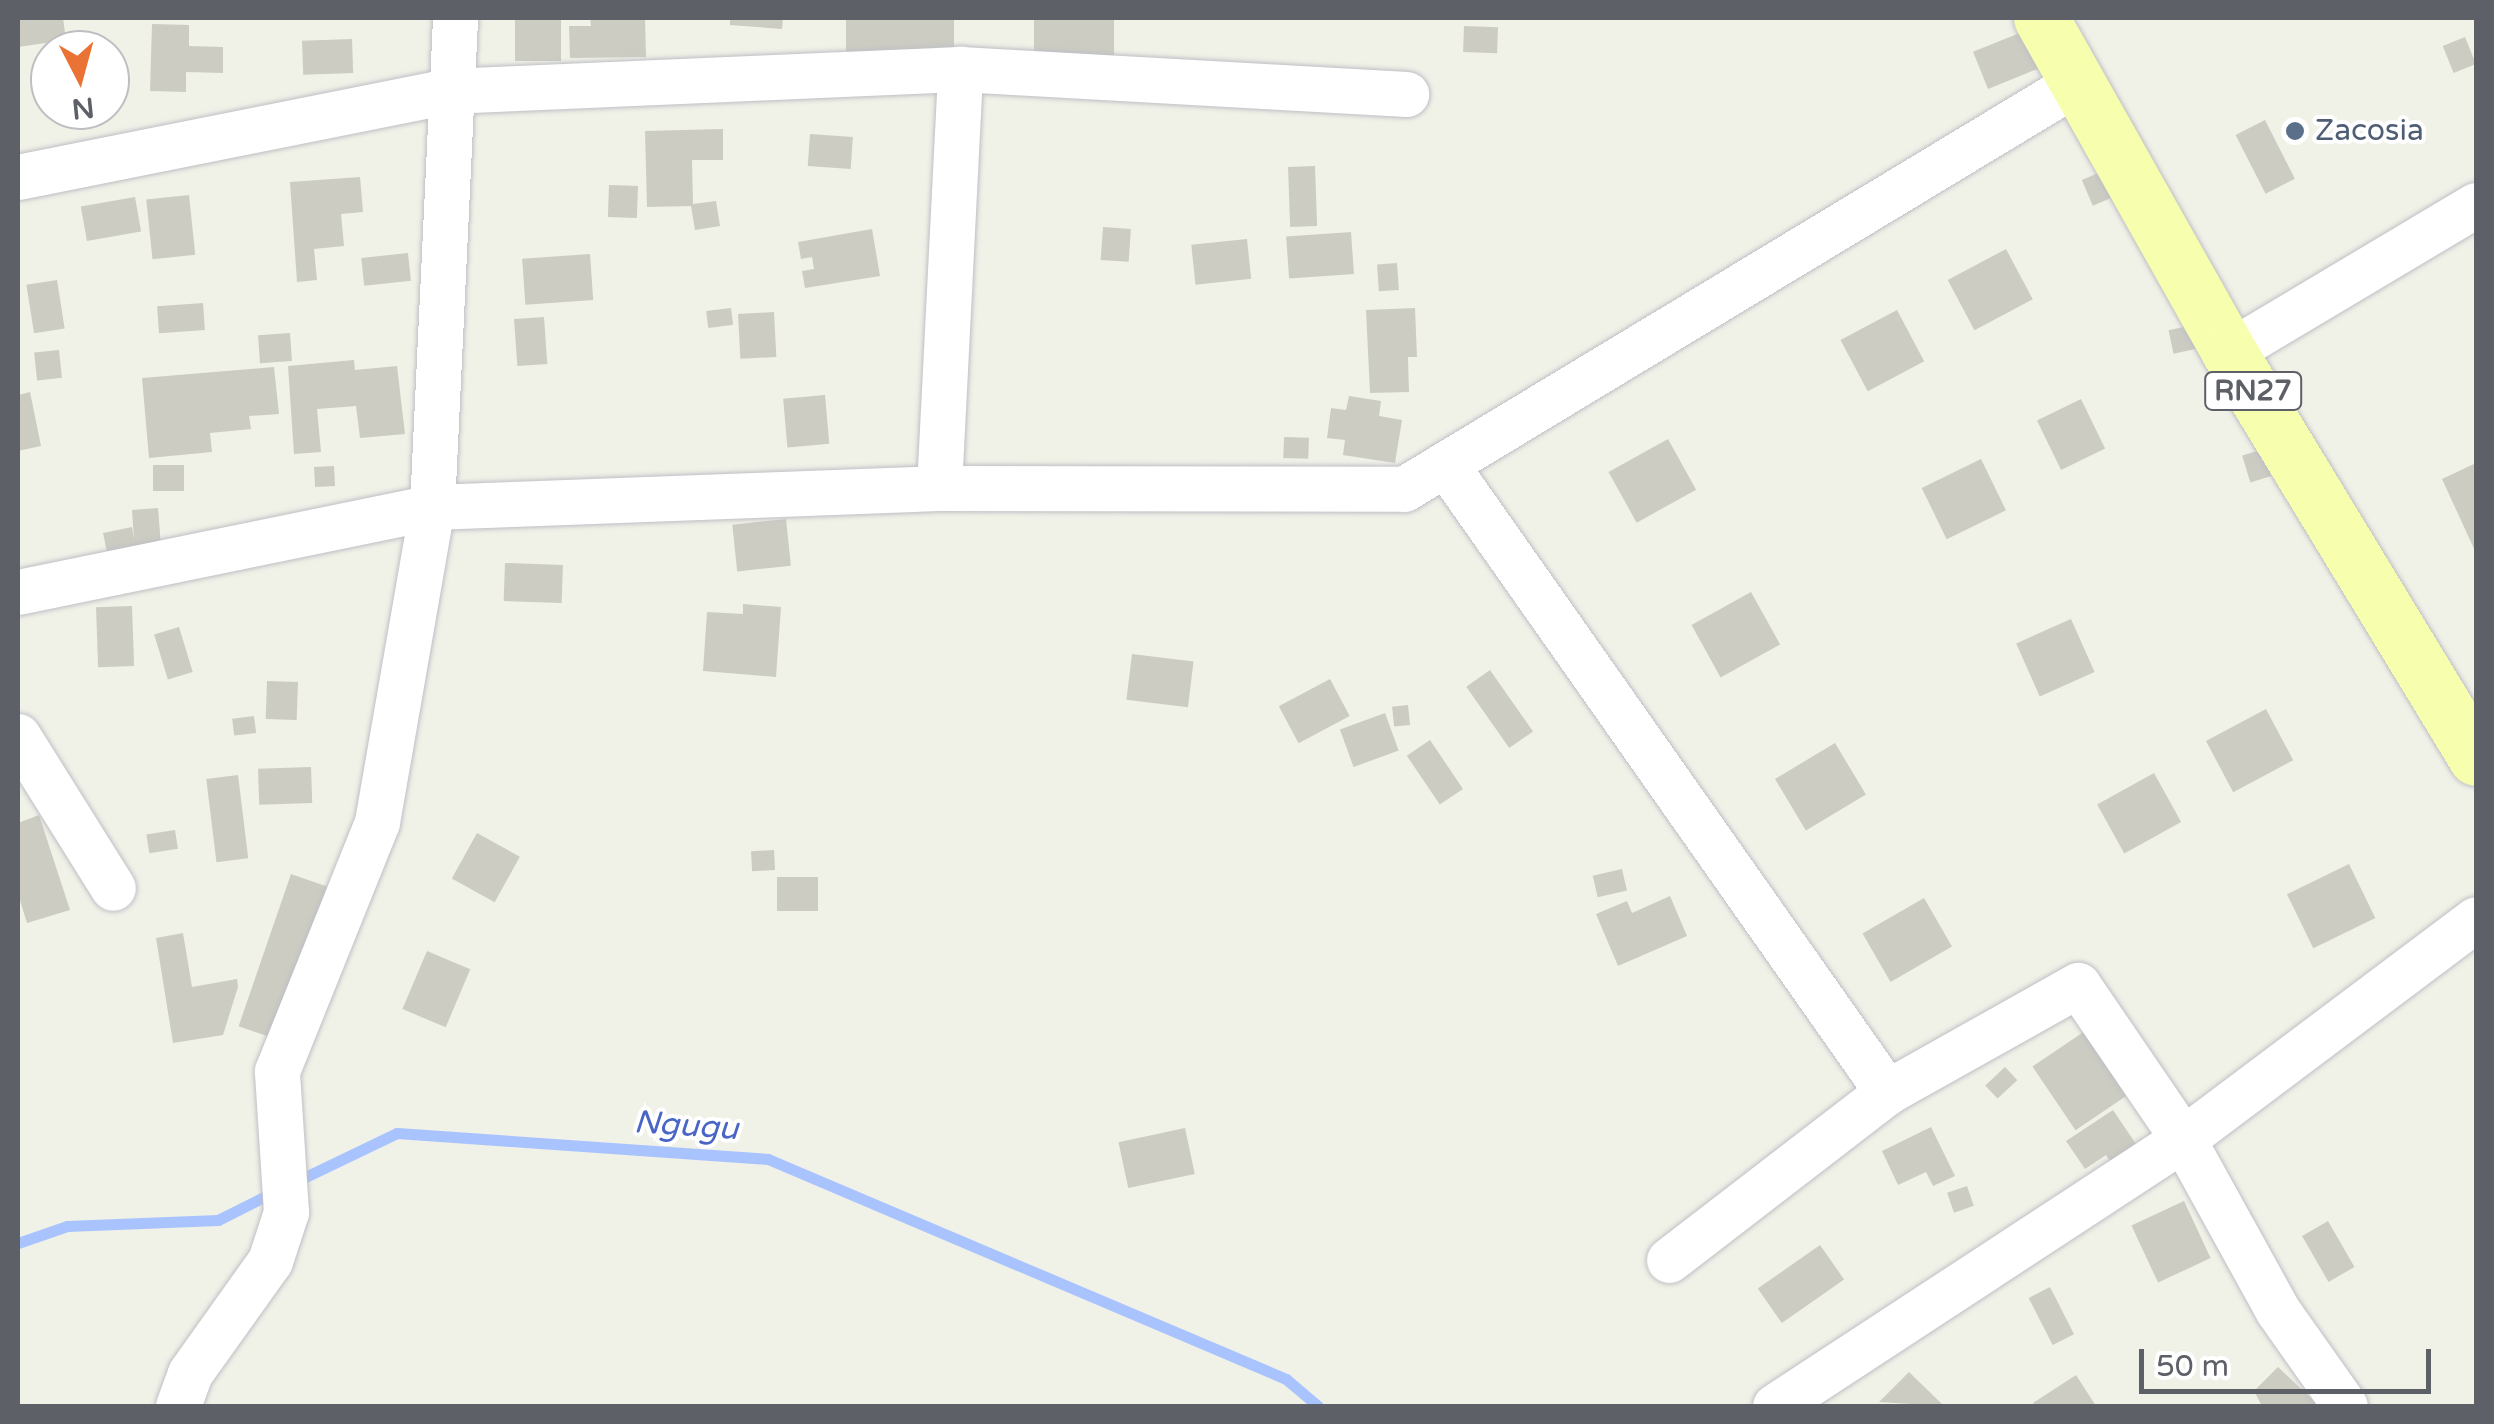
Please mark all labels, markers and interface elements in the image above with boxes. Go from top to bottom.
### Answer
north arrow [30,30,130,130]
text: N [70,90,96,126]
place label: Zacosia [2315,113,2424,149]
marker: Zacosia [2284,120,2306,142]
road number: RN27 [2203,368,2303,414]
water label: Ngugu [632,1103,740,1149]
scale bar [2144,1329,2436,1391]
text: 50 m [2156,1348,2229,1385]

